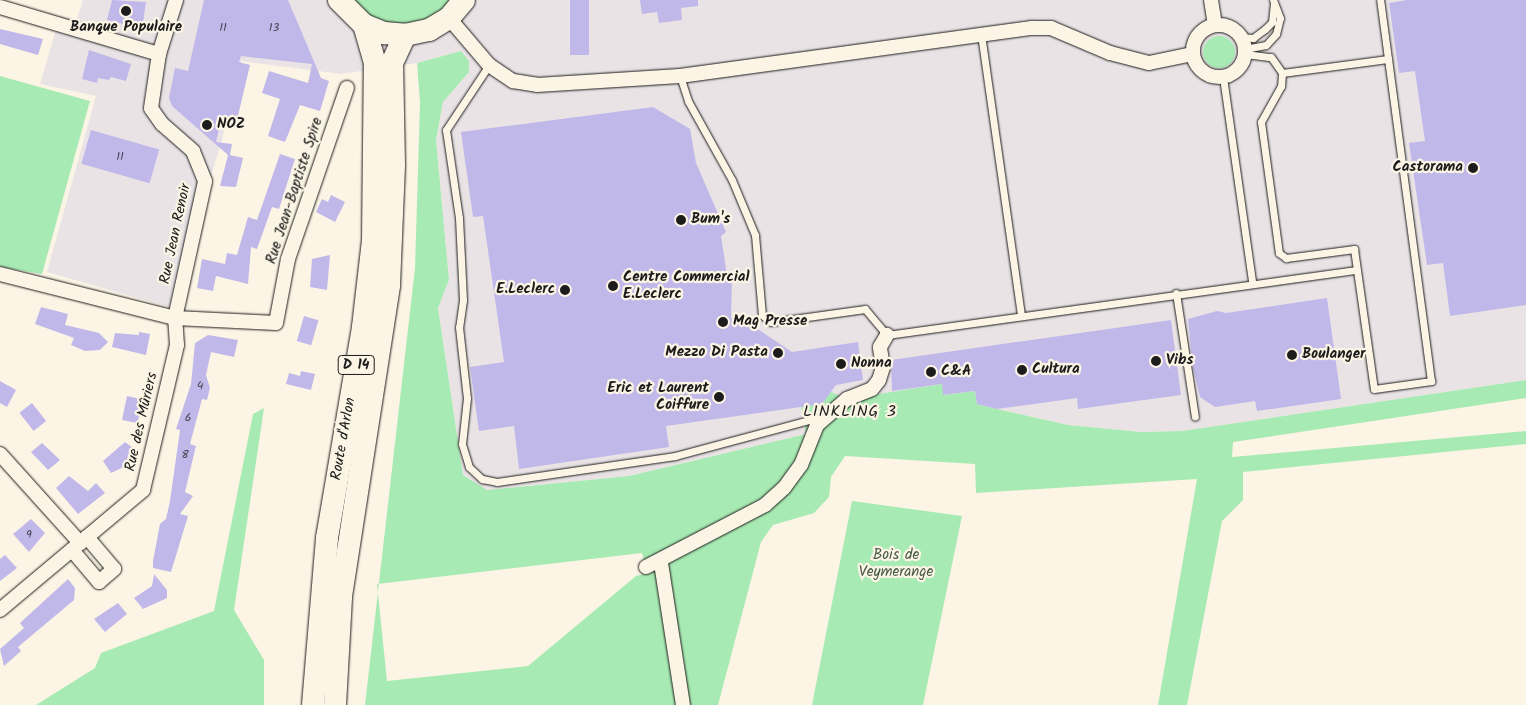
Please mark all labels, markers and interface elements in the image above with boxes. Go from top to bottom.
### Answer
marker: Banque Populaire [120,5,132,17]
place label: Banque Populaire [70,19,182,37]
house number: 11 [219,21,227,35]
house number: 13 [269,21,279,35]
street label: Rue Jean-Baptiste Spire [263,115,327,267]
place label: NOZ [217,116,245,134]
marker: NOZ [201,119,213,131]
house number: 11 [116,150,124,164]
place label: Castorama [1392,159,1463,177]
marker: Castorama [1467,162,1479,174]
street label: Rue Jean Renoir [157,182,195,286]
place label: Bum's [691,211,730,229]
marker: Bum's [675,214,687,226]
place label: Centre Commercial E.Leclerc [623,268,749,303]
marker: Centre Commercial E.Leclerc [607,280,619,292]
place label: E.Leclerc [496,281,555,299]
marker: E.Leclerc [559,284,571,296]
place label: Mag Presse [733,313,807,331]
marker: Mag Presse [717,316,729,328]
place label: Mezzo Di Pasta [665,344,768,362]
place label: Boulanger [1302,346,1365,364]
marker: Mezzo Di Pasta [772,347,784,359]
marker: Boulanger [1286,349,1298,361]
place label: Vibs [1166,352,1193,370]
road number: D 14 [337,354,375,376]
place label: Nonna [851,355,892,373]
marker: Vibs [1150,355,1162,367]
marker: Nonna [835,358,847,370]
place label: Cultura [1032,361,1080,379]
place label: C&A [941,363,971,381]
marker: Cultura [1016,364,1028,376]
marker: C&A [925,366,937,378]
street label: Rue des Mûriers [122,371,162,473]
house number: 4 [197,379,203,393]
place label: Eric et Laurent Coiffure [607,379,709,414]
marker: Eric et Laurent Coiffure [713,391,725,403]
street label: Route d'Arlon [328,396,360,482]
district label: LINKLING 3 [802,402,898,422]
house number: 6 [185,411,191,425]
house number: 8 [181,448,189,462]
house number: 9 [26,528,32,542]
park label: Bois de Veymerange [859,546,933,581]

